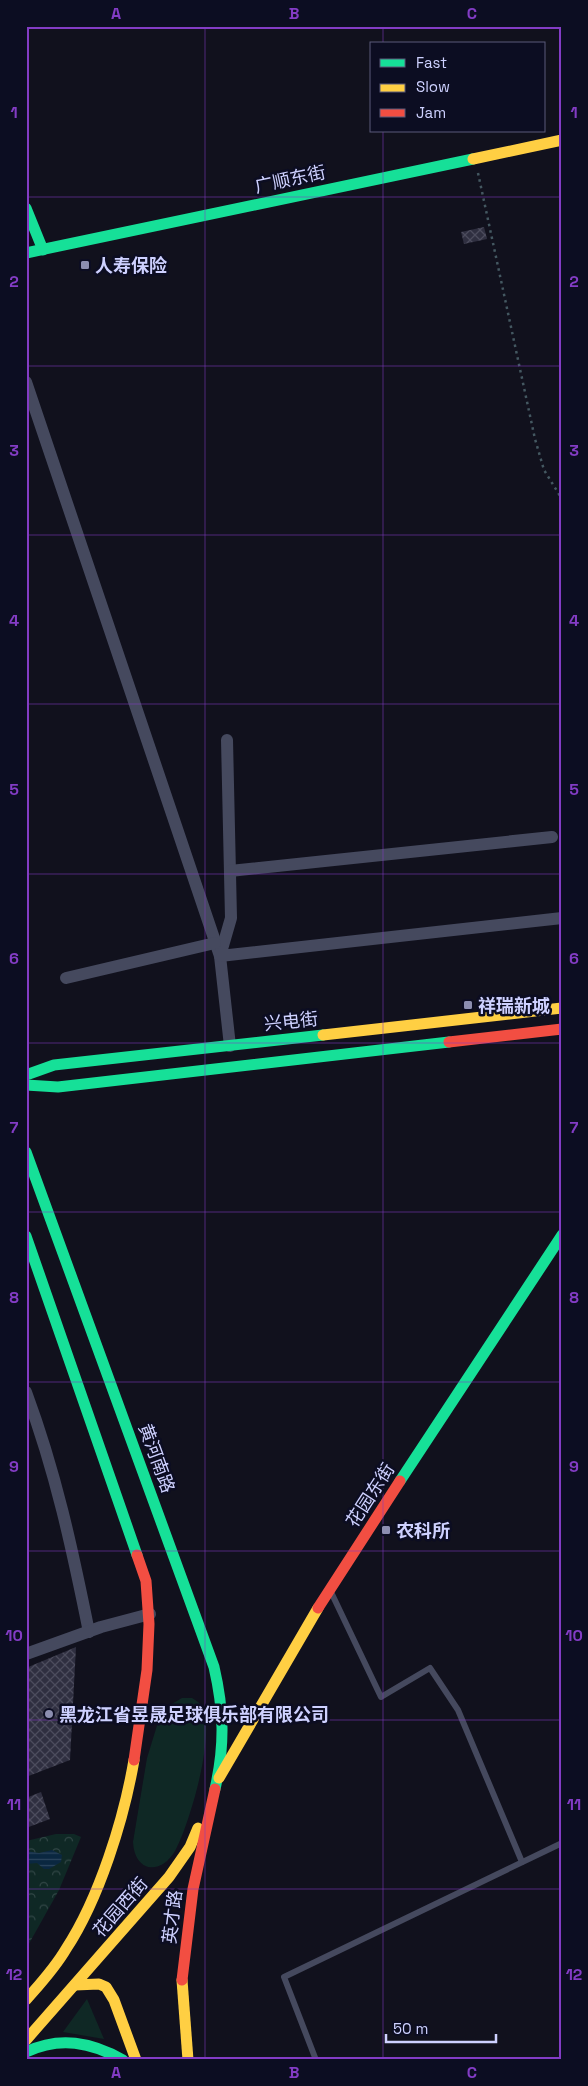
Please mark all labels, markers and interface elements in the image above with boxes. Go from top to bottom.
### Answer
text: A [111,3,121,24]
text: B [289,3,299,24]
text: C [467,3,477,24]
legend [370,42,546,132]
text: Fast [416,53,447,72]
text: Slow [416,77,450,96]
text: 1 [10,102,18,123]
text: 1 [570,102,578,123]
text: Jam [416,103,446,122]
street label: 广顺东街 [252,160,328,198]
place label: 人寿保险 [95,254,167,277]
marker: 人寿保险 [79,259,91,271]
text: 2 [9,271,19,292]
text: 2 [569,271,579,292]
text: 3 [9,440,19,461]
text: 3 [569,440,579,461]
text: 4 [9,610,19,631]
text: 4 [569,610,579,631]
text: 5 [9,779,19,800]
text: 5 [569,779,579,800]
text: 6 [9,948,19,969]
text: 6 [569,948,579,969]
place label: 祥瑞新城 [478,994,550,1017]
marker: 祥瑞新城 [462,999,474,1011]
street label: 兴电街 [263,1007,319,1035]
text: 7 [10,1117,19,1138]
text: 7 [570,1117,579,1138]
text: 8 [9,1287,19,1308]
text: 8 [569,1287,579,1308]
street label: 黄河南路 [134,1420,180,1496]
text: 9 [9,1456,19,1477]
text: 9 [569,1456,579,1477]
street label: 花园东街 [341,1459,399,1531]
place label: 农科所 [396,1519,450,1542]
marker: 农科所 [380,1524,392,1536]
text: 10 [5,1625,23,1646]
text: 10 [565,1625,583,1646]
place label: 黑龙江省昱晟足球俱乐部有限公司 [59,1703,329,1726]
marker: 黑龙江省昱晟足球俱乐部有限公司 [43,1708,55,1720]
text: 11 [7,1794,21,1815]
text: 11 [567,1794,581,1815]
street label: 花园西街 [88,1872,152,1942]
street label: 英才路 [157,1889,187,1945]
text: 12 [6,1964,22,1985]
text: 12 [566,1964,582,1985]
scale bar [386,2011,496,2043]
text: 50 m [393,2019,428,2038]
text: A [111,2062,121,2083]
text: B [289,2062,299,2083]
text: C [467,2062,477,2083]

